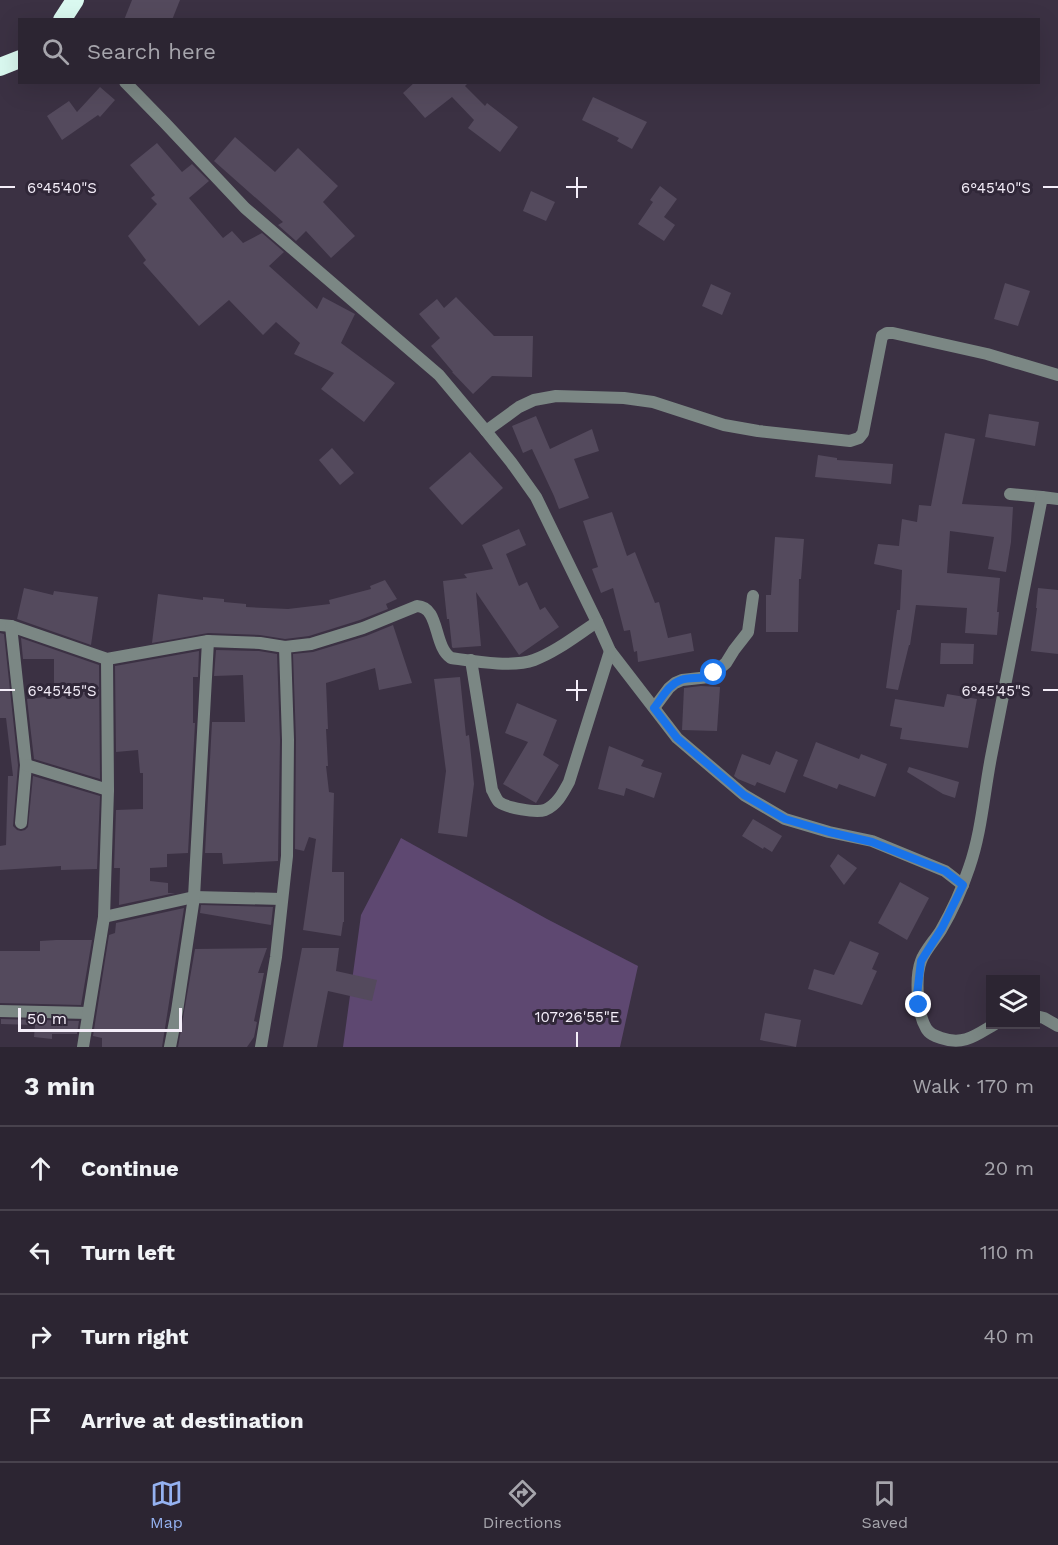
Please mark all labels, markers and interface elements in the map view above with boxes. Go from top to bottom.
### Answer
search box [18,18,1040,84]
icon: search [39,35,72,68]
text: Search here [87,39,216,64]
text: 6°45'40"S [27,179,97,197]
text: 6°45'40"S [961,179,1031,197]
route start [700,659,726,685]
text: 6°45'45"S [27,682,97,700]
text: 6°45'45"S [961,682,1031,700]
map controls [986,975,1040,1029]
button: layers [986,975,1040,1029]
route end [905,991,931,1017]
scale bar [18,1005,182,1032]
text: 107°26'55"E [535,1008,619,1026]
text: 50 m [27,1009,67,1028]
text: 3 min [24,1071,95,1101]
text: Walk · 170 m [913,1074,1034,1098]
icon: ahead [24,1152,57,1185]
text: Continue [81,1156,179,1181]
text: 20 m [984,1156,1034,1180]
icon: left [24,1236,57,1269]
text: Turn left [81,1240,175,1265]
text: 110 m [980,1240,1034,1264]
icon: right [24,1320,57,1353]
text: Turn right [81,1324,188,1349]
text: 40 m [983,1324,1034,1348]
icon: arrive [24,1404,57,1437]
text: Arrive at destination [81,1408,304,1433]
tab: Map [150,1477,183,1532]
tab: Directions [483,1477,562,1532]
tab: Saved [862,1477,908,1532]

